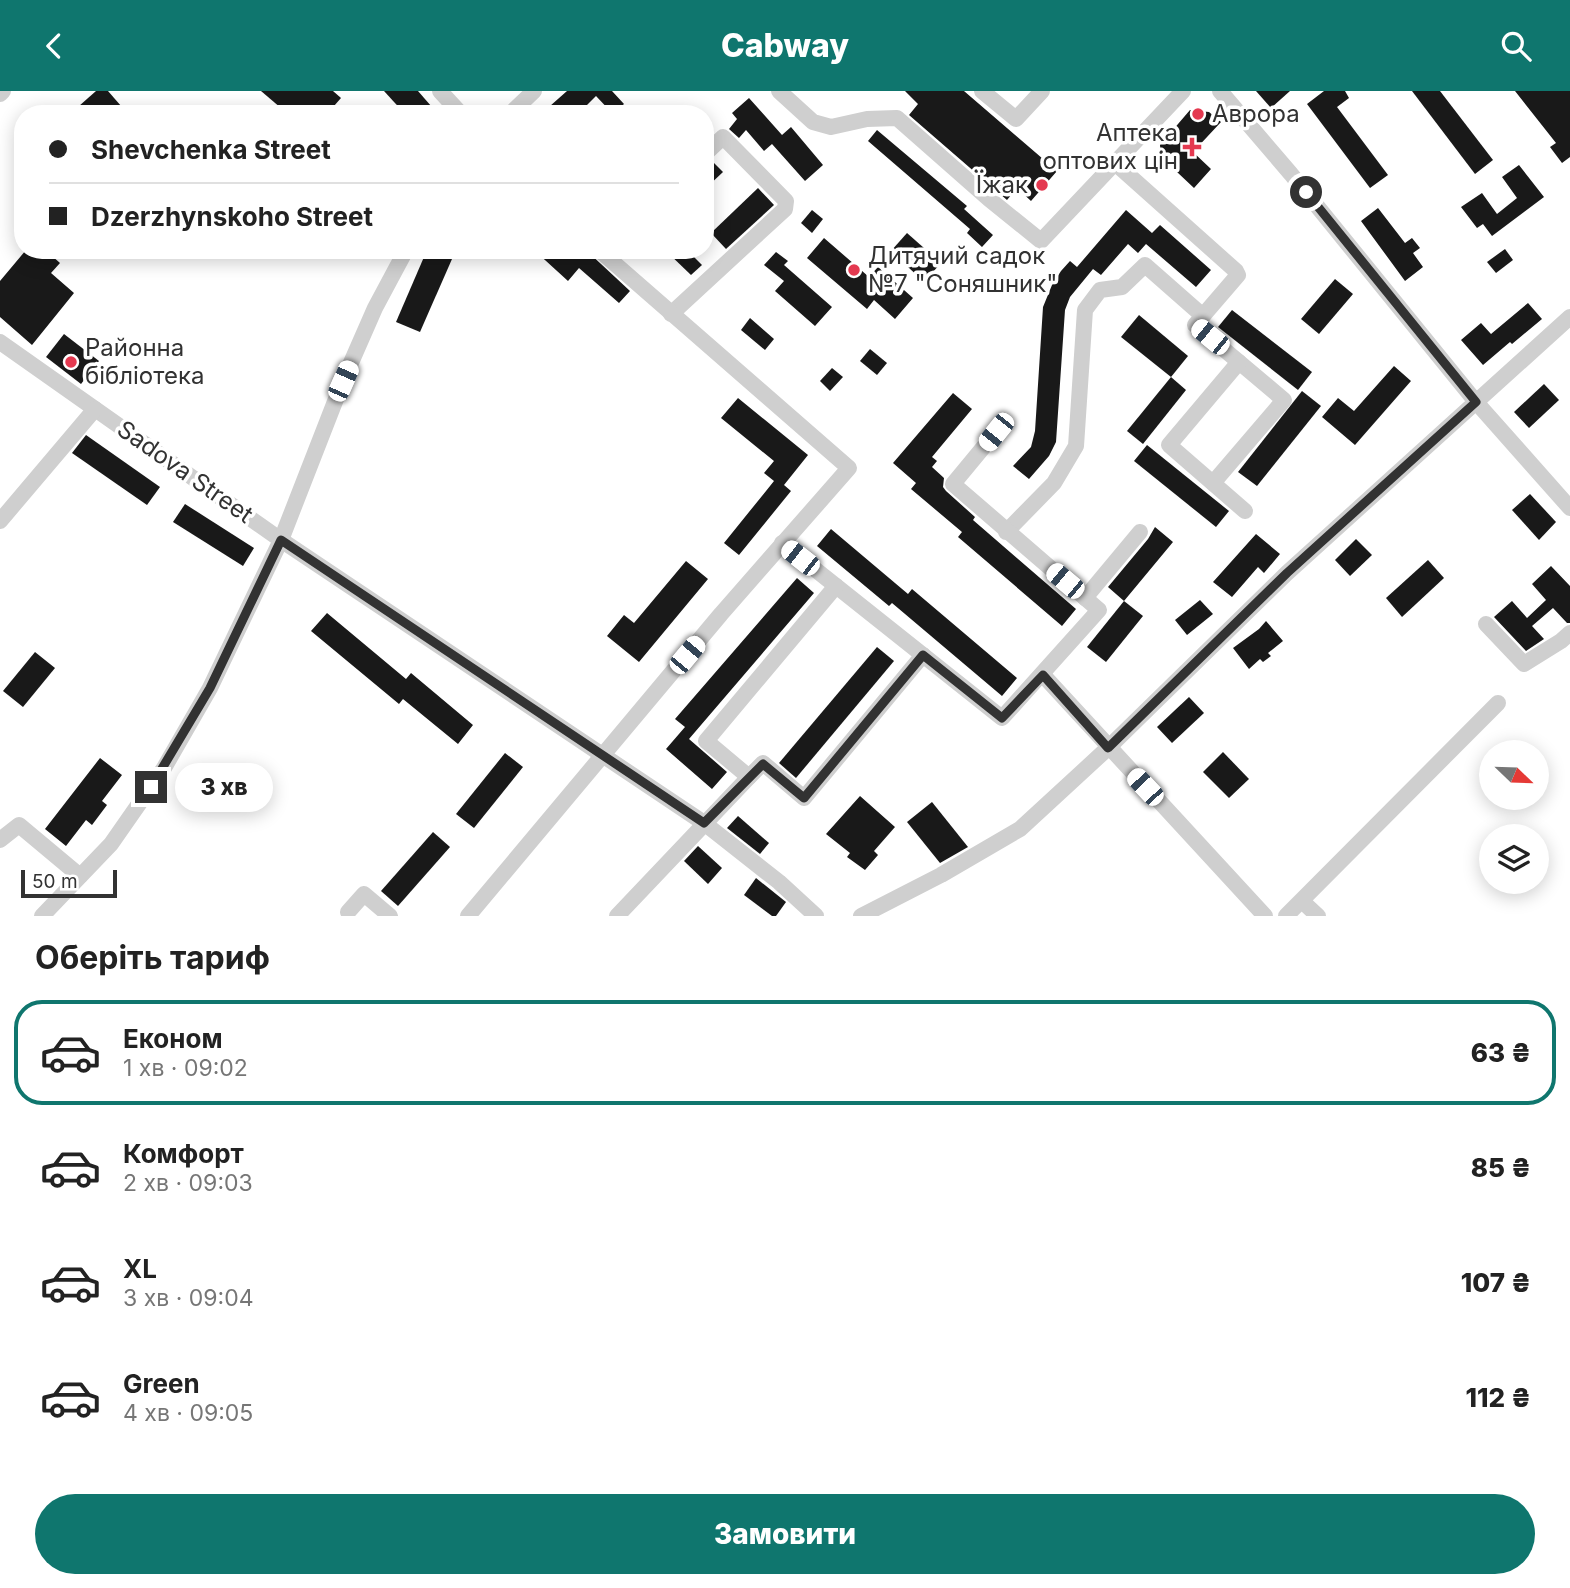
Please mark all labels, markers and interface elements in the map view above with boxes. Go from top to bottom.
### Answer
text: Cabway [721,26,849,65]
icon: back [35,27,73,65]
icon: search [1497,27,1535,65]
place label: Аврора [1212,99,1300,128]
marker: Аврора [1190,106,1206,122]
place label: Аптека оптових цін [1042,118,1178,175]
text: Shevchenka Street [91,134,331,165]
marker: Аптека оптових цін [1184,139,1200,155]
place label: Їжак [975,170,1028,199]
route start [1290,176,1322,208]
marker: Їжак [1034,177,1050,193]
text: Dzerzhynskoho Street [91,201,373,232]
place label: Дитячий садок №7 "Соняшник" [868,241,1057,298]
marker: Дитячий садок №7 "Соняшник" [846,262,862,278]
car [1188,316,1233,358]
place label: Районна бібліотека [85,333,205,390]
marker: Районна бібліотека [63,354,79,370]
car [325,358,362,404]
car [975,409,1018,455]
street label: Sadova Street [112,414,259,529]
car [777,537,824,579]
car [1043,559,1088,603]
car [666,632,709,678]
north arrow [1479,740,1549,810]
map controls [1479,740,1549,894]
callout: 3 хв [176,763,274,811]
car [1123,764,1168,810]
route end [135,771,167,803]
text: 3 хв [200,773,248,801]
button: layers [1479,824,1549,894]
scale bar [21,867,117,899]
text: 50 m [32,870,78,893]
text: Оберіть тариф [35,938,270,977]
icon: car [39,1021,102,1084]
text: Економ [123,1023,223,1054]
text: 63 ₴ [1471,1037,1531,1068]
text: 1 хв · 09:02 [123,1054,248,1082]
icon: car [39,1136,102,1199]
text: Комфорт [123,1138,244,1169]
text: 85 ₴ [1471,1152,1531,1183]
text: 2 хв · 09:03 [123,1169,253,1197]
icon: car [39,1251,102,1314]
text: XL [123,1253,157,1284]
text: 107 ₴ [1461,1267,1531,1298]
text: 3 хв · 09:04 [123,1284,254,1312]
icon: car [39,1366,102,1429]
text: Green [123,1368,200,1399]
text: 112 ₴ [1465,1382,1531,1413]
text: 4 хв · 09:05 [123,1399,253,1427]
button: Замовити [35,1494,1535,1574]

